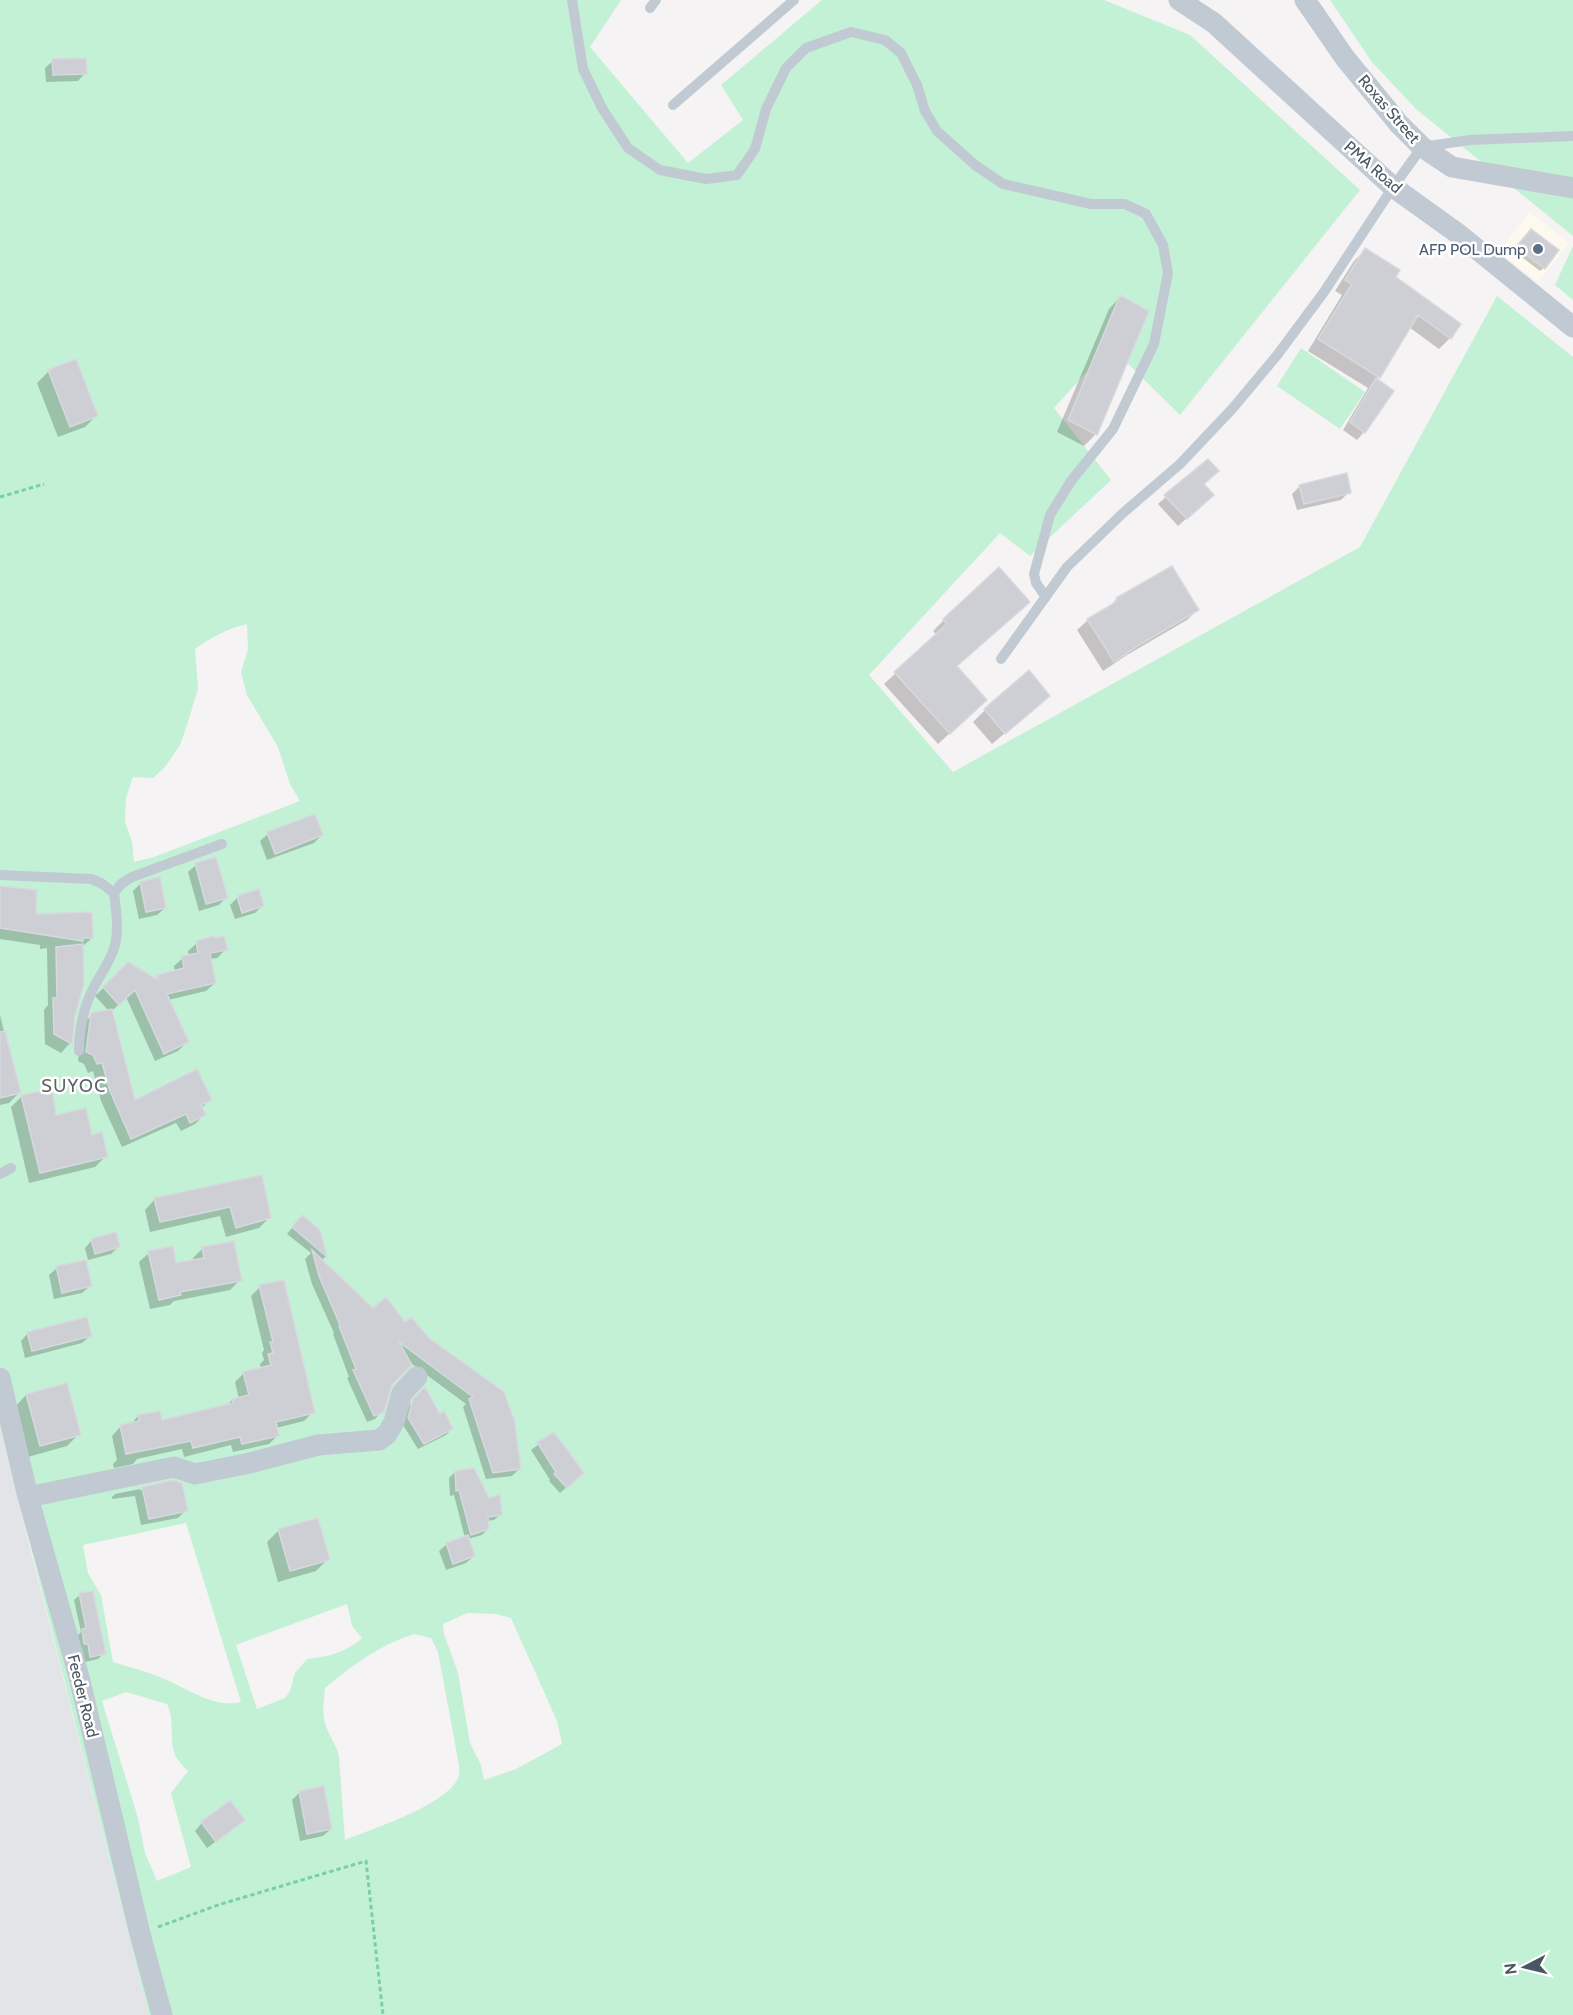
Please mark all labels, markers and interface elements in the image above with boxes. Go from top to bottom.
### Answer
street label: Roxas Street [1354,71,1424,148]
street label: PMA Road [1340,137,1406,197]
place label: AFP POL Dump [1419,240,1526,259]
marker: AFP POL Dump [1531,242,1545,256]
district label: SUYOC [41,1075,107,1097]
street label: Feeder Road [64,1653,102,1739]
north arrow [1495,1937,1555,1997]
text: N [1500,1962,1521,1976]

